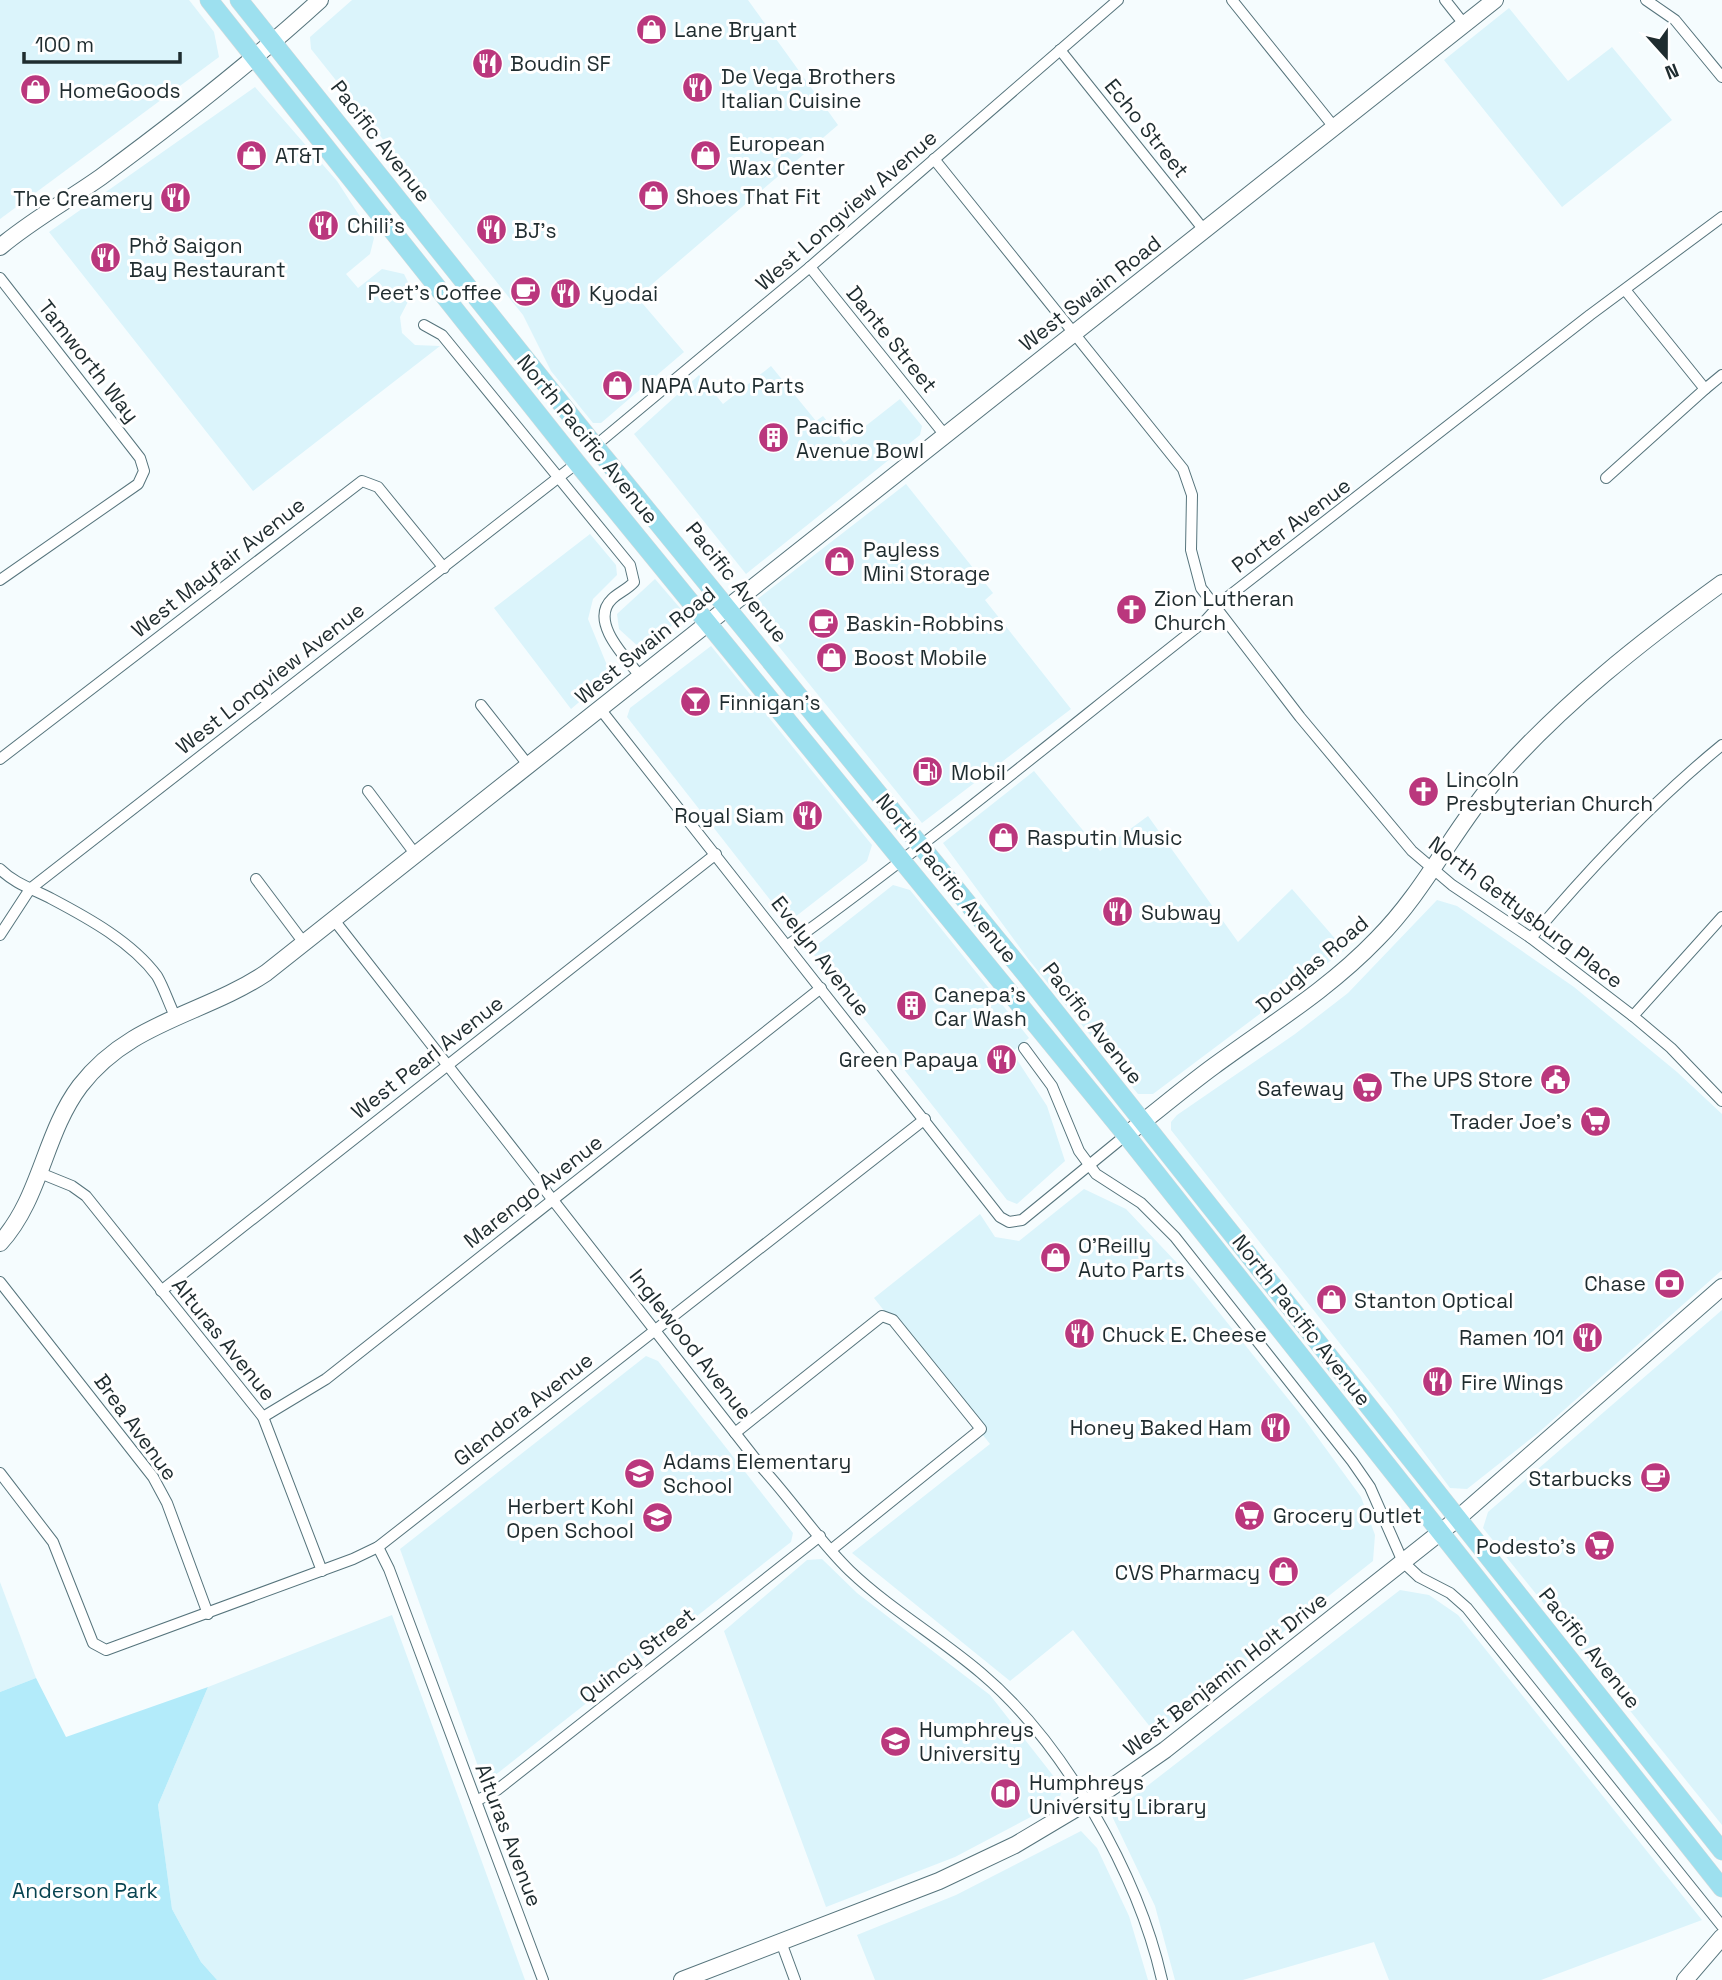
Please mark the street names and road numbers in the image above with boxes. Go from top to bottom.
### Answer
street label: Echo Street [1099,73,1195,183]
street label: Pacific Avenue [325,75,437,207]
street label: West Longview Avenue [750,124,942,296]
street label: West Swain Road [1014,229,1166,357]
street label: Dante Street [841,280,943,398]
street label: Tamworth Way [33,294,145,428]
street label: North Pacific Avenue [511,349,665,529]
street label: Porter Avenue [1226,471,1356,579]
street label: West Mayfair Avenue [126,491,310,643]
street label: Pacific Avenue [680,516,794,648]
street label: West Swain Road [569,580,721,710]
street label: West Longview Avenue [170,596,370,760]
street label: North Pacific Avenue [870,788,1024,968]
street label: North Gettysburg Place [1423,830,1629,994]
street label: Evelyn Avenue [766,890,876,1022]
street label: Douglas Road [1250,909,1374,1019]
street label: Pacific Avenue [1037,957,1149,1089]
street label: West Pearl Avenue [346,989,508,1125]
street label: Marengo Avenue [458,1128,608,1254]
street label: North Pacific Avenue [1227,1229,1377,1411]
street label: Inglewood Avenue [624,1263,758,1425]
street label: Alturas Avenue [166,1272,282,1406]
street label: Glendora Avenue [448,1346,598,1472]
street label: Brea Avenue [88,1368,184,1486]
street label: Pacific Avenue [1533,1582,1647,1714]
street label: West Benjamin Holt Drive [1118,1586,1332,1762]
street label: Quincy Street [574,1601,700,1709]
street label: Alturas Avenue [469,1760,549,1910]

